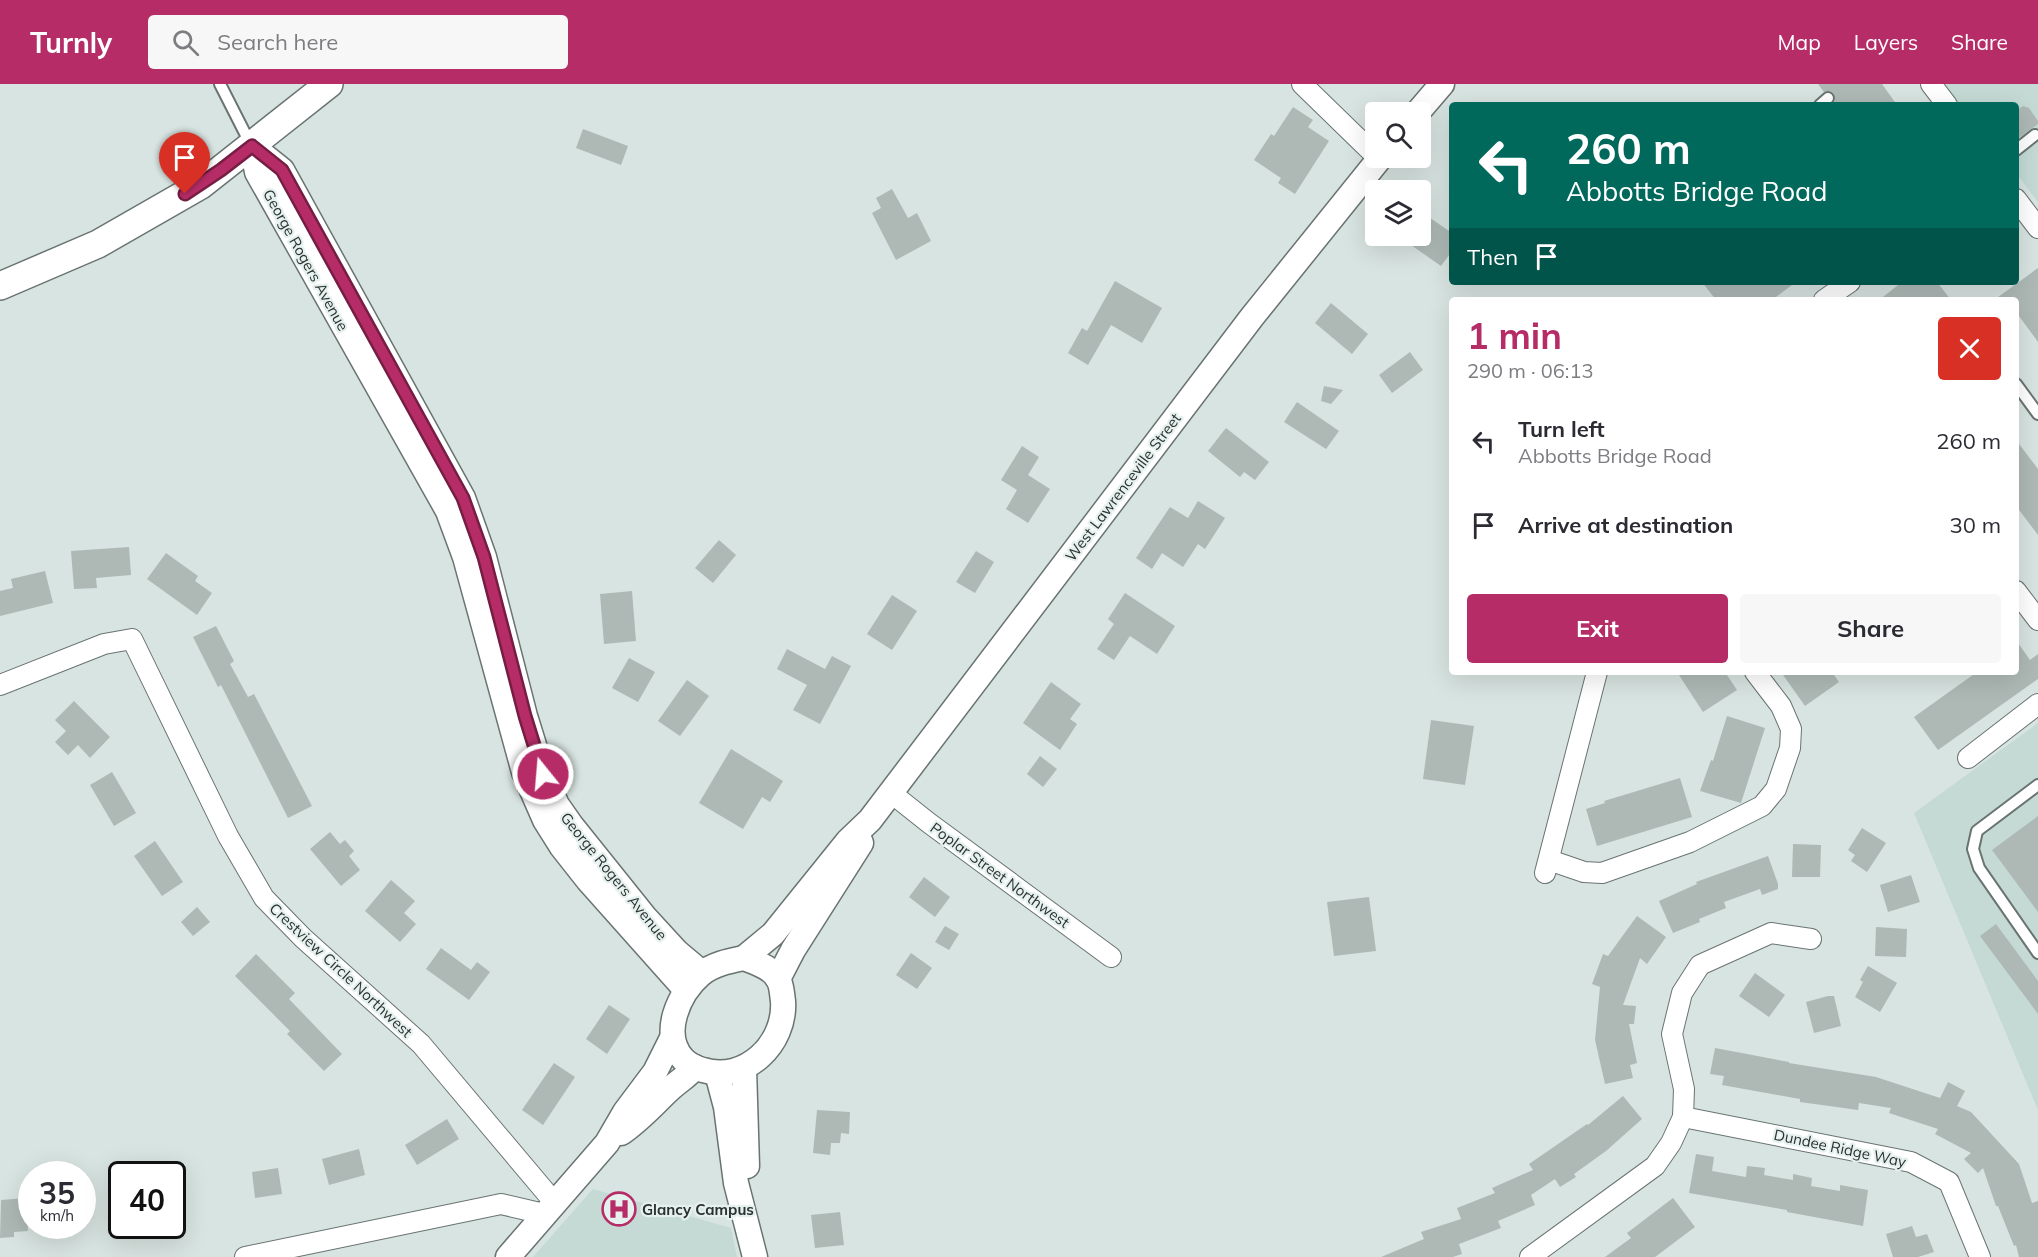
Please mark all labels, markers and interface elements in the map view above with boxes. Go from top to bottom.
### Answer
search box [148,15,568,69]
text: Turnly [30,25,112,60]
icon: search [169,26,202,59]
text: Search here [217,28,338,56]
text: Map [1778,29,1821,55]
text: Layers [1854,29,1918,55]
text: Share [1951,29,2008,55]
map controls [1365,102,1431,246]
button: search [1365,102,1431,168]
text: 260 m [1566,122,1691,175]
icon: left [1467,126,1545,204]
pin [159,132,210,194]
icon: arrive [168,141,201,174]
text: Abbotts Bridge Road [1566,174,1828,208]
button: layers [1365,180,1431,246]
street label: George Rogers Avenue [259,186,353,334]
icon: arrive [1530,240,1563,273]
text: Then [1467,243,1518,271]
text: 1 min [1467,313,1562,358]
button: close [1938,317,2001,380]
text: 290 m · 06:13 [1467,358,1593,383]
street label: West Lawrenceville Street [1061,409,1185,565]
text: Turn left [1518,415,1605,443]
icon: left [1467,425,1500,458]
text: 260 m [1936,427,2001,455]
text: Abbotts Bridge Road [1518,443,1712,468]
icon: arrive [1467,509,1500,542]
text: Arrive at destination [1518,511,1733,539]
text: 30 m [1950,511,2001,539]
button: Exit [1467,594,1728,663]
button: Share [1740,594,2001,663]
position arrow [511,742,575,806]
street label: George Rogers Avenue [557,808,671,944]
street label: Poplar Street Northwest [927,818,1073,932]
street label: Crestview Circle Northwest [266,899,416,1041]
street label: Dundee Ridge Way [1772,1125,1908,1171]
speed limit sign: 40 [108,1161,186,1239]
text: 35 [39,1174,75,1212]
hospital icon: Glancy Campus [601,1191,637,1227]
place label: Glancy Campus [642,1200,754,1219]
text: km/h [40,1206,74,1225]

